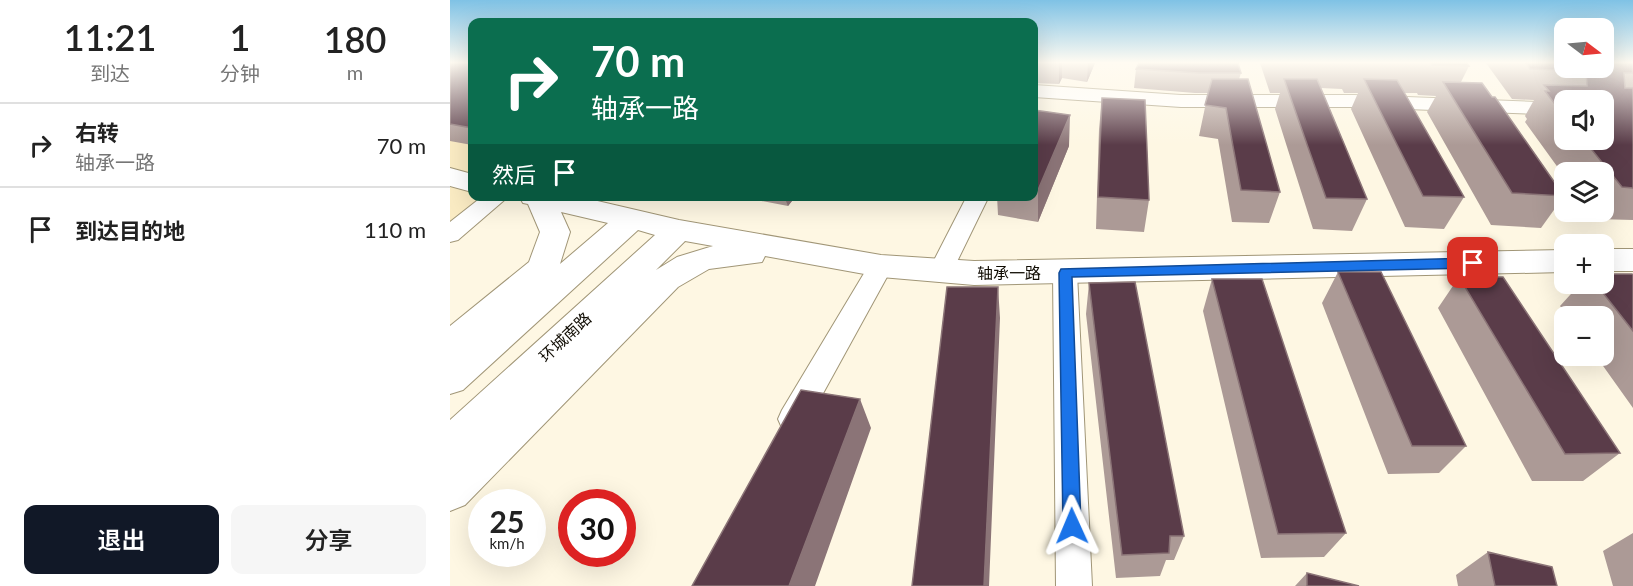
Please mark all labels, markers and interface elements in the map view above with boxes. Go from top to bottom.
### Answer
text: 11:21 [64,15,156,59]
text: 1 [230,15,250,59]
text: 180 [324,17,386,61]
north arrow [1554,18,1614,78]
map controls [1554,18,1614,366]
text: 70 m [591,36,685,86]
icon: right [492,42,570,120]
text: m [347,60,363,84]
text: 到达 [90,61,130,85]
text: 分钟 [220,61,260,85]
button: sound [1554,90,1614,150]
text: 轴承一路 [591,91,699,124]
text: 右转 [75,119,119,146]
icon: right [24,129,57,162]
text: 70 m [377,132,426,159]
text: 轴承一路 [75,150,155,174]
icon: arrive [548,156,581,189]
text: 然后 [492,161,536,188]
button: layers [1554,162,1614,222]
icon: arrive [24,213,57,246]
text: 110 m [364,216,426,243]
text: 到达目的地 [75,217,185,244]
button: + [1554,234,1614,294]
pin [1447,237,1498,288]
icon: arrive [1456,246,1489,279]
street label: 轴承一路 [977,263,1041,282]
button: − [1554,306,1614,366]
street label: 环城南路 [535,308,595,365]
speed limit sign: 30 [558,489,636,567]
position arrow [1040,494,1104,558]
text: 25 [490,503,524,539]
button: 退出 [24,505,219,574]
button: 分享 [231,505,426,574]
text: km/h [489,534,525,552]

